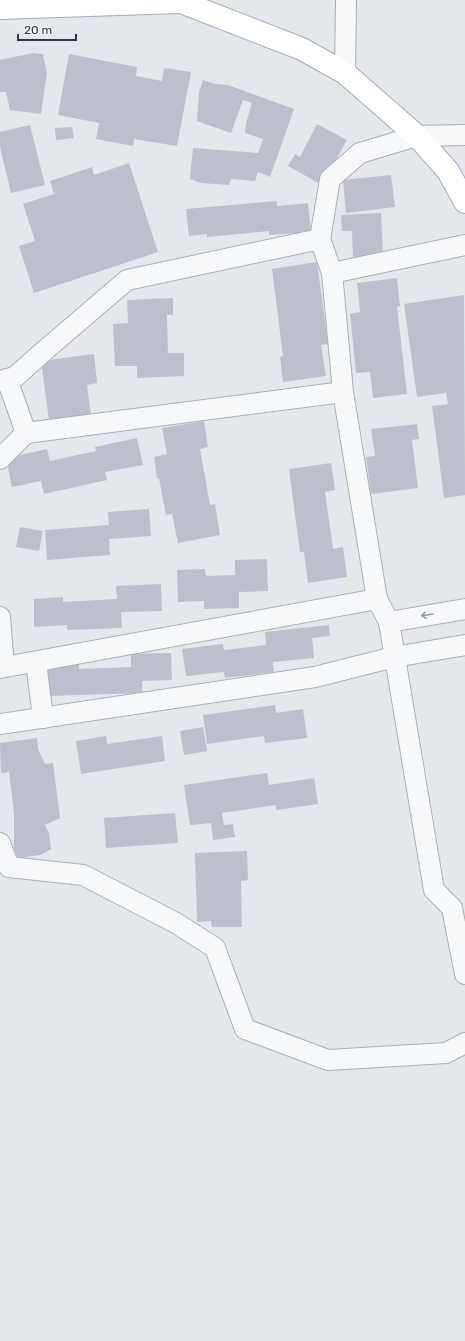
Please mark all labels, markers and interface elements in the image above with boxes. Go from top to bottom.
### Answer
scale bar [18,16,76,42]
text: 20 m [24,23,52,37]
one-way arrow [421,612,434,620]

